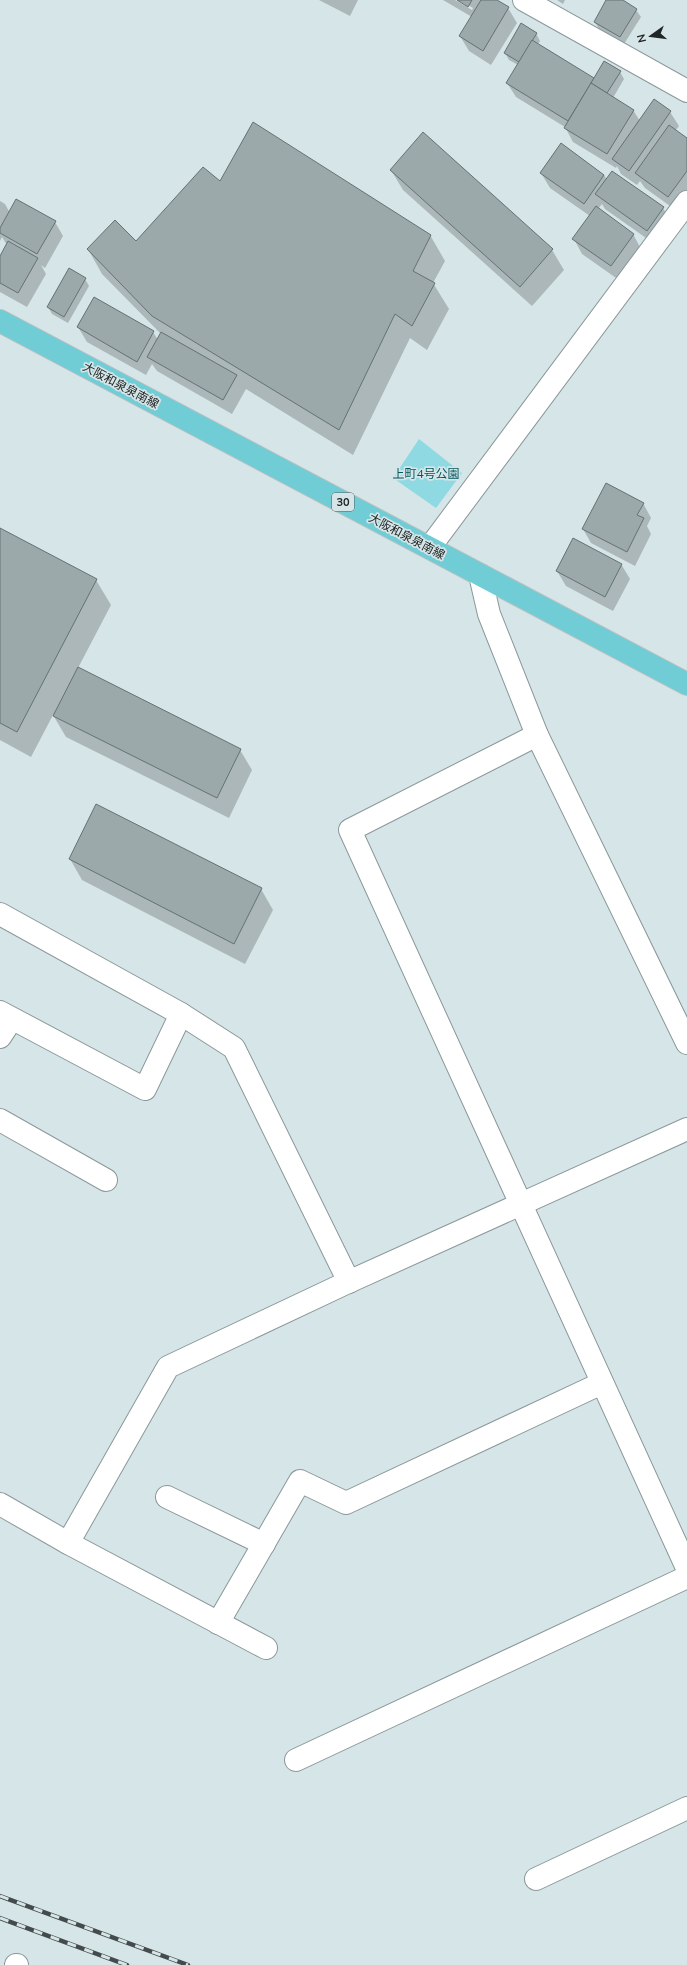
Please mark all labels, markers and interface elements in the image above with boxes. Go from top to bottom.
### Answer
north arrow [631,16,671,56]
text: N [633,33,649,44]
street label: 大阪和泉泉南線 [80,359,162,411]
park label: 上町4号公園 [392,466,460,481]
road number: 30 [332,493,354,511]
street label: 大阪和泉泉南線 [366,510,448,562]

